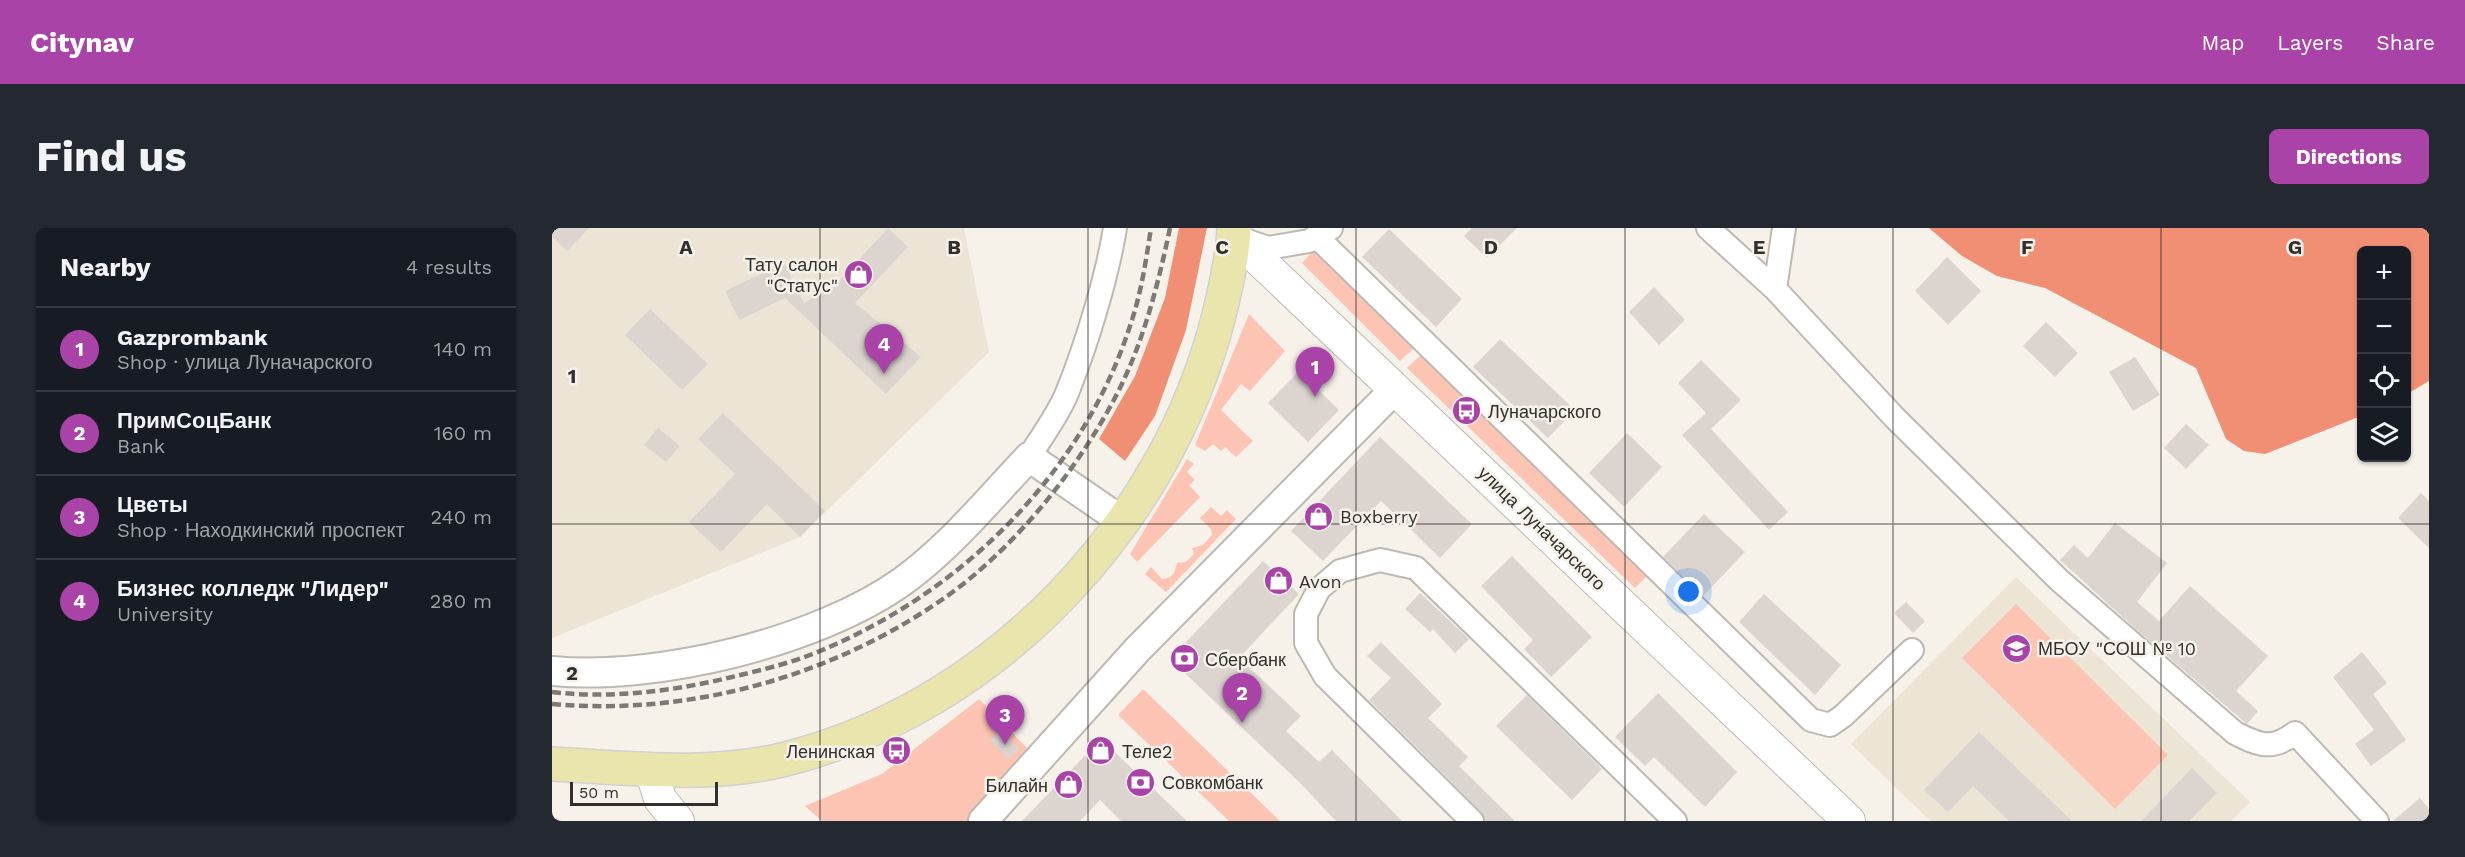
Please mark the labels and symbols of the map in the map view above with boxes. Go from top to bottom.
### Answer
text: A [679,235,693,259]
text: B [947,235,961,259]
text: C [1215,235,1229,259]
text: D [1484,235,1498,259]
text: E [1753,235,1765,259]
text: F [2021,235,2033,259]
text: G [2288,235,2302,259]
place label: Тату салон "Статус" [745,254,838,296]
shop icon: Тату салон "Статус" [843,258,875,290]
pin: 4 [864,324,904,374]
pin: 1 [1296,348,1335,397]
text: 1 [568,364,576,388]
bus stop icon: Луначарского [1451,395,1483,427]
place label: Луначарского [1488,401,1601,422]
street label: улица Луначарского [1474,462,1610,594]
shop icon: Boxberry [1303,500,1335,532]
place label: Boxberry [1340,506,1418,527]
shop icon: Avon [1262,565,1294,597]
place label: Avon [1299,571,1342,592]
your location [1674,577,1703,606]
school or university icon: МБОУ "СОШ № 10 [2001,632,2033,664]
place label: МБОУ "СОШ № 10 [2038,638,2196,659]
bank icon: Сбербанк [1168,643,1200,675]
place label: Сбербанк [1205,649,1286,670]
text: 2 [566,661,578,685]
pin: 2 [1222,674,1262,723]
pin: 3 [986,696,1024,745]
bus stop icon: Ленинская [880,735,912,767]
shop icon: Теле2 [1085,735,1117,767]
place label: Ленинская [786,741,875,762]
place label: Теле2 [1122,741,1172,762]
bank icon: Совкомбанк [1125,766,1157,798]
shop icon: Билайн [1053,769,1085,801]
place label: Совкомбанк [1162,772,1263,793]
place label: Билайн [986,775,1048,796]
scale bar [570,779,718,806]

